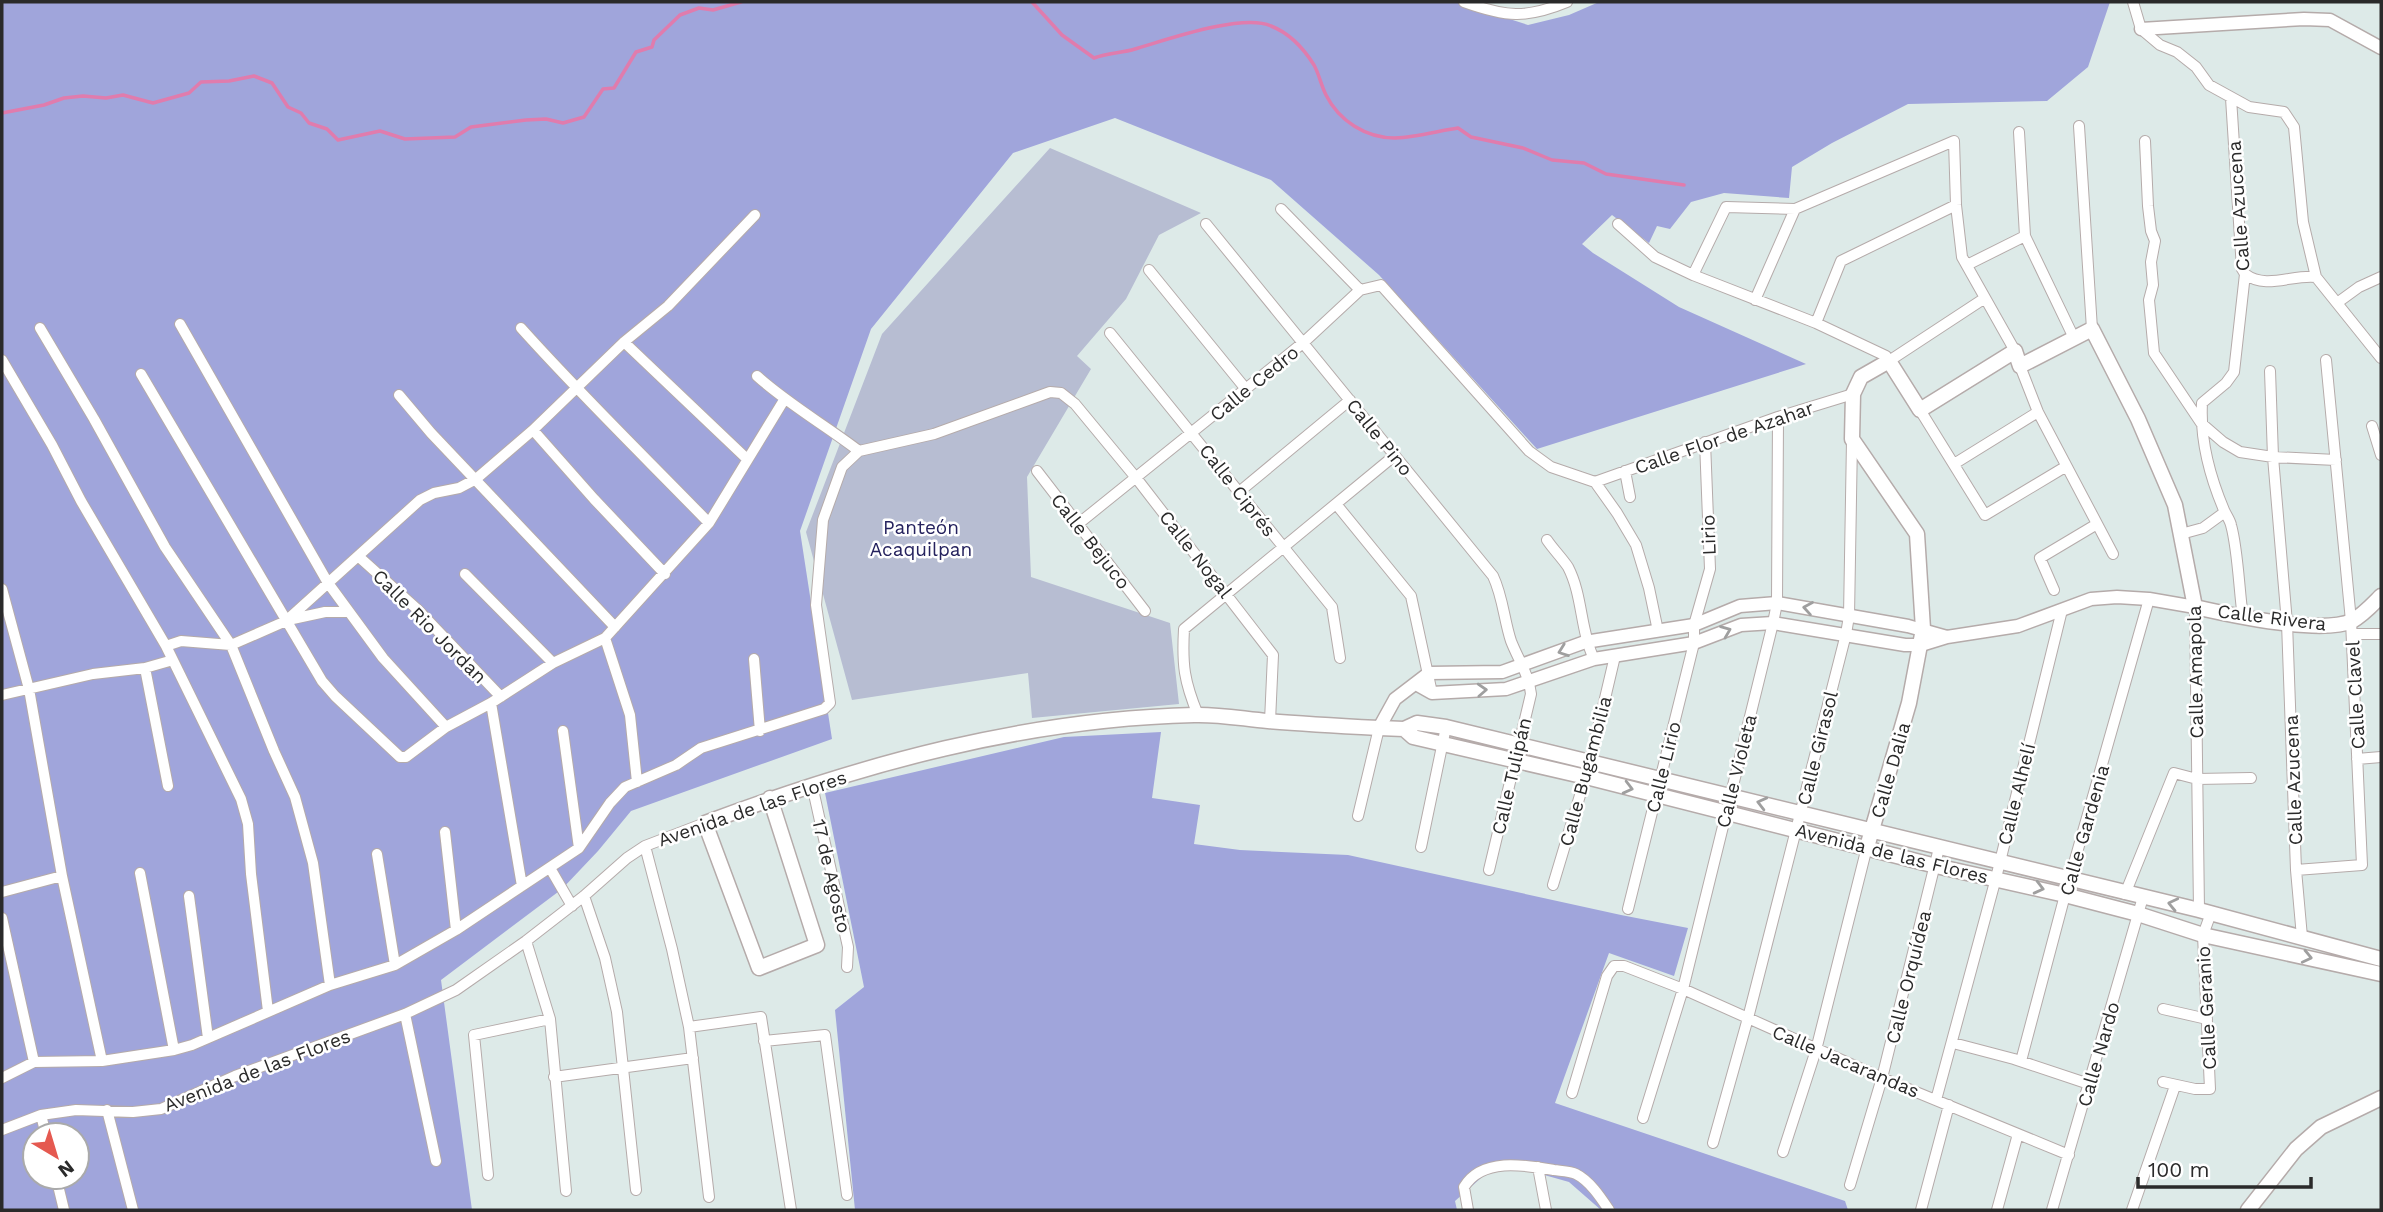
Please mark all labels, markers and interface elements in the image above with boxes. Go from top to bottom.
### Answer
street label: Calle Azucena [2222,140,2255,272]
street label: Calle Cedro [1205,341,1303,426]
street label: Calle Pino [1342,394,1418,481]
street label: Calle Flor de Azahar [1632,396,1817,479]
street label: Calle Ciprés [1194,439,1281,541]
street label: Calle Bejuco [1046,489,1135,594]
street label: Calle Nogal [1154,506,1237,603]
street label: Lirio [1696,514,1721,556]
park label: Panteón Acaquilpan [870,516,972,561]
street label: Calle Rio Jordan [368,565,491,688]
street label: Calle Rivera [2216,599,2328,636]
one-way arrow [1802,602,1814,617]
street label: Calle Amapola [2183,605,2208,739]
one-way arrow [1719,625,1731,639]
street label: Calle Clavel [2341,640,2370,750]
one-way arrow [1557,642,1569,656]
one-way arrow [1477,683,1488,698]
street label: Calle Girasol [1792,688,1843,808]
street label: Calle Bugambilia [1554,693,1617,849]
street label: Calle Violeta [1711,712,1762,830]
street label: Calle Azucena [2280,714,2307,846]
street label: Calle Tulipán [1487,715,1536,837]
street label: Calle Lirio [1641,719,1686,815]
street label: Calle Dalia [1866,719,1915,821]
street label: Calle Alhelí [1993,741,2040,847]
street label: Calle Gardenia [2055,762,2114,898]
street label: Avenida de las Flores [655,765,849,852]
one-way arrow [1622,779,1634,794]
one-way arrow [1756,797,1768,811]
street label: 17 de Agosto [807,817,856,935]
street label: Avenida de las Flores [1793,818,1991,889]
one-way arrow [2033,880,2045,895]
one-way arrow [2167,898,2179,913]
street label: Calle Orquídea [1881,908,1936,1046]
street label: Calle Geranio [2192,945,2221,1071]
one-way arrow [2301,948,2313,963]
street label: Calle Nardo [2073,999,2124,1109]
street label: Calle Jacarandas [1769,1020,1923,1103]
street label: Avenida de las Flores [161,1024,354,1117]
north arrow [21,1121,91,1191]
scale bar [2138,1146,2311,1190]
text: N [54,1156,79,1182]
text: 100 m [2148,1157,2210,1182]

